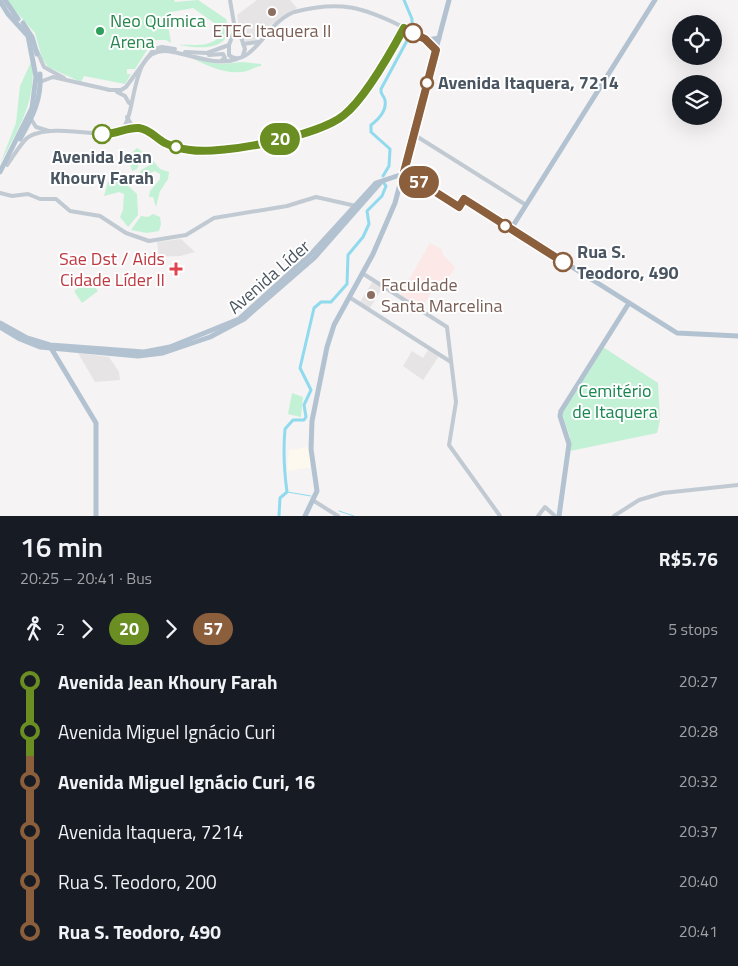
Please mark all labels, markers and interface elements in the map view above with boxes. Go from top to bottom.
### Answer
marker: ETEC Itaquera II [266,6,278,18]
place label: Neo Química Arena [110,7,206,55]
map controls [672,15,722,125]
button: locate [672,15,722,65]
place label: ETEC Itaquera II [213,17,331,44]
unlabelled marker [403,23,423,43]
marker: Neo Química Arena [94,25,106,37]
place label: Avenida Itaquera, 7214 [438,69,619,96]
button: layers [672,75,722,125]
marker: Avenida Itaquera, 7214 [420,76,434,90]
line badge: 20 [258,123,302,155]
marker: Avenida Jean Khoury Farah [92,124,112,144]
text: 20 [270,125,290,152]
unlabelled marker [169,140,183,154]
place label: Avenida Jean Khoury Farah [50,143,154,191]
line badge: 57 [396,166,442,198]
text: 57 [409,168,429,195]
unlabelled marker [498,219,512,233]
street label: Avenida Líder [222,233,316,320]
place label: Rua S. Teodoro, 490 [577,238,679,286]
place label: Sae Dst / Aids Cidade Líder II [59,245,165,293]
marker: Rua S. Teodoro, 490 [553,252,573,272]
marker: Sae Dst / Aids Cidade Líder II [169,262,183,276]
place label: Faculdade Santa Marcelina [381,271,502,319]
marker: Faculdade Santa Marcelina [365,289,377,301]
park label: Cemitério de Itaquera [572,377,658,425]
text: 16 min [20,525,103,568]
text: R$5.76 [659,544,718,573]
text: 20:25 – 20:41 · Bus [20,566,152,590]
icon: walk [20,615,48,643]
icon: forward [73,615,101,643]
text: 20 [119,615,139,642]
icon: forward [157,615,185,643]
text: 57 [203,615,223,642]
text: 2 [56,617,65,641]
text: 5 stops [668,617,718,641]
text: Avenida Jean Khoury Farah [58,667,278,696]
text: 20:27 [679,669,718,693]
text: Avenida Miguel Ignácio Curi [58,717,275,746]
text: 20:28 [679,719,718,743]
text: Avenida Miguel Ignácio Curi, 16 [58,767,315,796]
text: 20:32 [679,769,718,793]
text: Avenida Itaquera, 7214 [58,817,243,846]
text: 20:37 [679,819,718,843]
text: Rua S. Teodoro, 200 [58,867,217,896]
text: 20:40 [679,869,718,893]
text: Rua S. Teodoro, 490 [58,917,221,946]
text: 20:41 [679,919,718,943]

